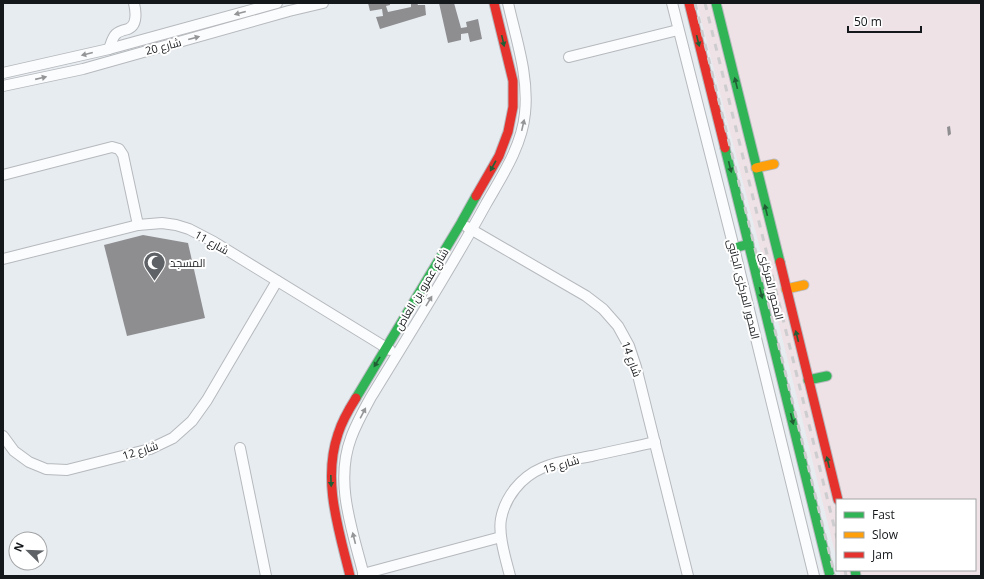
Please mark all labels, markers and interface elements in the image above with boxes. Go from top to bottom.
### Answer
scale bar [848,8,921,34]
one-way arrow [233,11,246,17]
text: 50 m [854,13,882,30]
street label: شارع 20 [143,34,183,59]
one-way arrow [188,35,200,41]
one-way arrow [501,35,507,47]
one-way arrow [696,35,702,47]
one-way arrow [81,51,93,57]
one-way arrow [35,75,47,81]
one-way arrow [732,77,738,90]
one-way arrow [520,119,526,131]
one-way arrow [490,160,497,172]
one-way arrow [727,161,733,173]
one-way arrow [763,203,769,216]
street label: شارع 11 [192,227,232,258]
street label: المحور المركزى الجانبى [724,237,764,341]
street label: شارع عمرو بن العاص [391,245,452,333]
mosque icon: المسجد [142,249,168,282]
street label: المحور المركزى [756,251,788,321]
place label: المسجد [170,255,205,270]
one-way arrow [759,287,765,299]
one-way arrow [425,296,433,306]
one-way arrow [794,330,800,342]
street label: شارع 14 [618,339,645,379]
one-way arrow [373,357,381,367]
one-way arrow [359,407,366,418]
one-way arrow [789,414,795,426]
street label: شارع 12 [120,437,160,464]
street label: شارع 15 [541,452,581,477]
one-way arrow [825,456,831,468]
one-way arrow [328,475,335,487]
legend [836,499,976,571]
text: Fast [872,506,895,523]
text: Slow [872,526,899,543]
north arrow [8,531,48,571]
one-way arrow [351,532,357,544]
text: N [10,540,27,554]
text: Jam [871,546,893,563]

